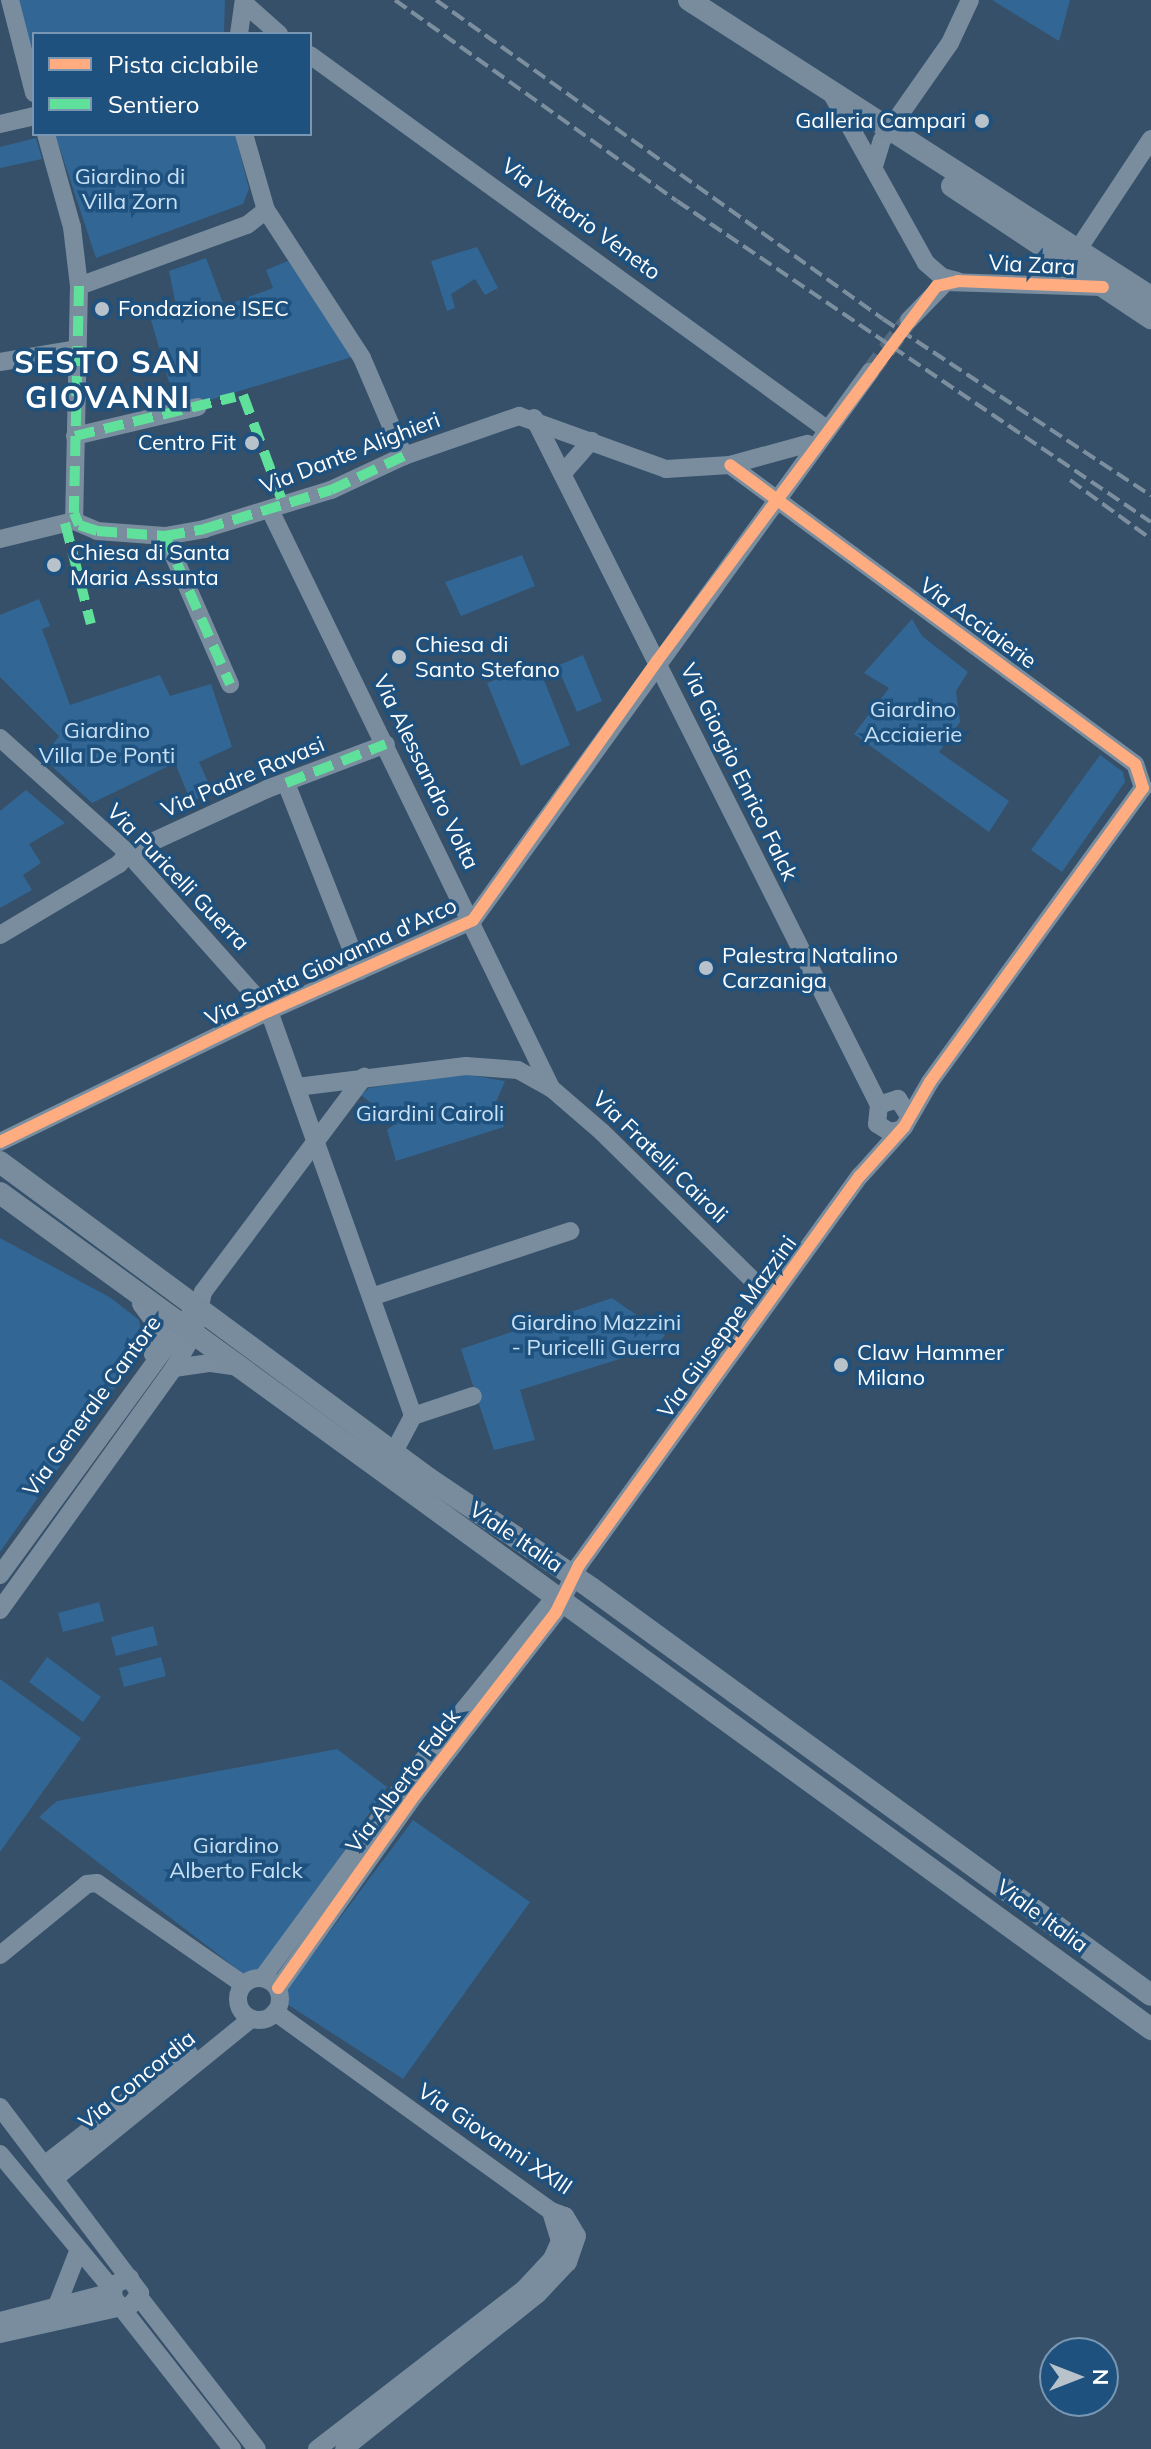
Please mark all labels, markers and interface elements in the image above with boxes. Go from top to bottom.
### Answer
legend [32,32,312,136]
text: Pista ciclabile [108,49,259,79]
text: Sentiero [108,89,200,119]
place label: Galleria Campari [795,108,966,134]
marker: Galleria Campari [973,112,991,130]
street label: Via Vittorio Veneto [496,152,666,286]
park label: Giardino di Villa Zorn [75,163,185,214]
street label: Via Zara [988,250,1076,280]
place label: Fondazione ISEC [118,296,289,322]
marker: Fondazione ISEC [93,300,111,318]
district label: SESTO SAN GIOVANNI [14,344,202,414]
street label: Via Dante Alighieri [256,407,444,499]
place label: Centro Fit [138,430,236,456]
marker: Centro Fit [243,434,261,452]
place label: Chiesa di Santa Maria Assunta [70,539,230,590]
marker: Chiesa di Santa Maria Assunta [45,556,63,574]
street label: Via Acciaierie [914,572,1042,674]
place label: Chiesa di Santo Stefano [415,631,560,682]
marker: Chiesa di Santo Stefano [390,648,408,666]
street label: Via Giorgio Enrico Falck [675,659,803,885]
street label: Via Alessandro Volta [367,671,485,873]
park label: Giardino Acciaierie [864,696,962,748]
park label: Giardino Villa De Ponti [39,717,175,768]
street label: Via Padre Ravasi [158,731,328,823]
street label: Via Puricelli Guerra [101,798,255,956]
street label: Via Santa Giovanna d'Arco [201,892,461,1032]
place label: Palestra Natalino Carzaniga [722,942,898,994]
marker: Palestra Natalino Carzaniga [697,959,715,977]
street label: Via Fratelli Cairoli [587,1086,733,1228]
park label: Giardini Cairoli [356,1101,504,1127]
street label: Via Giuseppe Mazzini [652,1231,802,1423]
park label: Giardino Mazzini - Puricelli Guerra [511,1309,681,1360]
street label: Via Generale Cantore [17,1310,167,1502]
place label: Claw Hammer Milano [857,1339,1004,1390]
marker: Claw Hammer Milano [832,1356,850,1374]
street label: Viale Italia [464,1496,568,1578]
street label: Via Alberto Falck [340,1704,466,1858]
park label: Giardino Alberto Falck [169,1832,303,1884]
street label: Viale Italia [991,1874,1093,1958]
street label: Via Concordia [74,2025,200,2135]
street label: Via Giovanni XXIII [413,2078,577,2200]
north arrow [1039,2337,1119,2417]
text: N [1087,2369,1115,2385]

